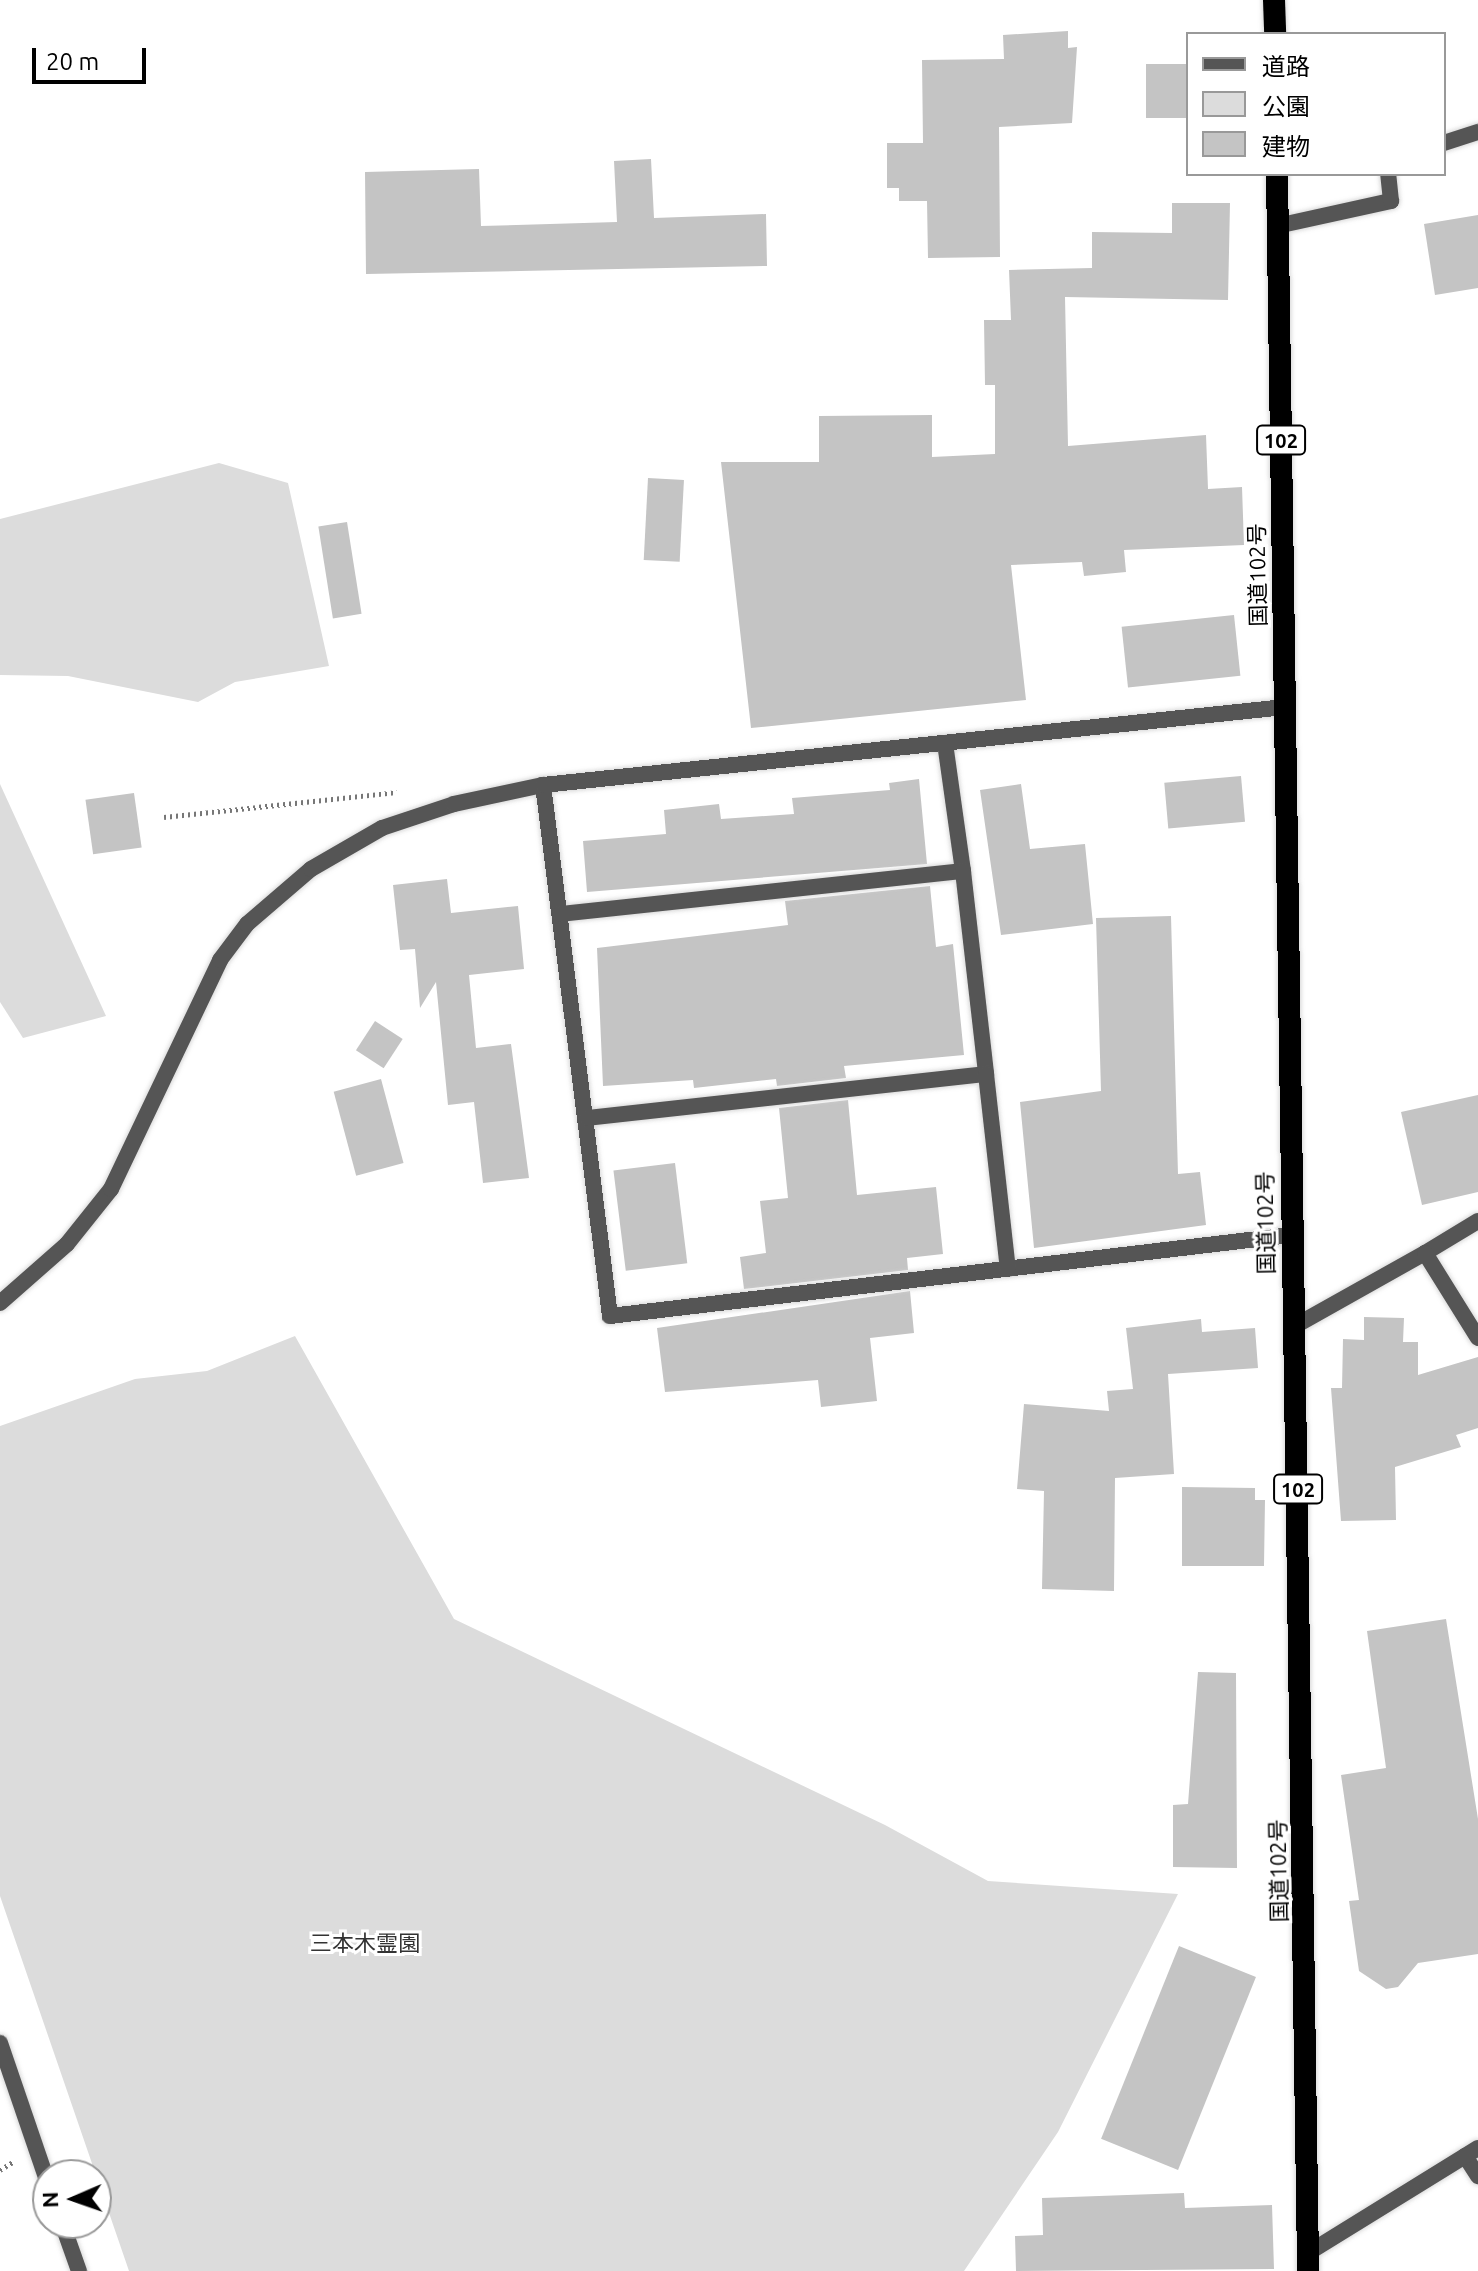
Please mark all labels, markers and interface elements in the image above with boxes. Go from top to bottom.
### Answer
scale bar [36,32,150,82]
legend [1186,32,1446,176]
text: 20 m [46,48,99,75]
text: 道路 [1262,53,1310,80]
text: 公園 [1262,93,1310,120]
text: 建物 [1262,133,1310,160]
road number: 102 [1255,424,1307,456]
street label: 国道102号 [1243,523,1271,627]
street label: 国道102号 [1251,1171,1279,1275]
road number: 102 [1272,1473,1324,1505]
street label: 国道102号 [1264,1819,1292,1923]
park label: 三本木霊園 [310,1930,420,1956]
north arrow [32,2159,112,2239]
text: N [37,2191,62,2208]

